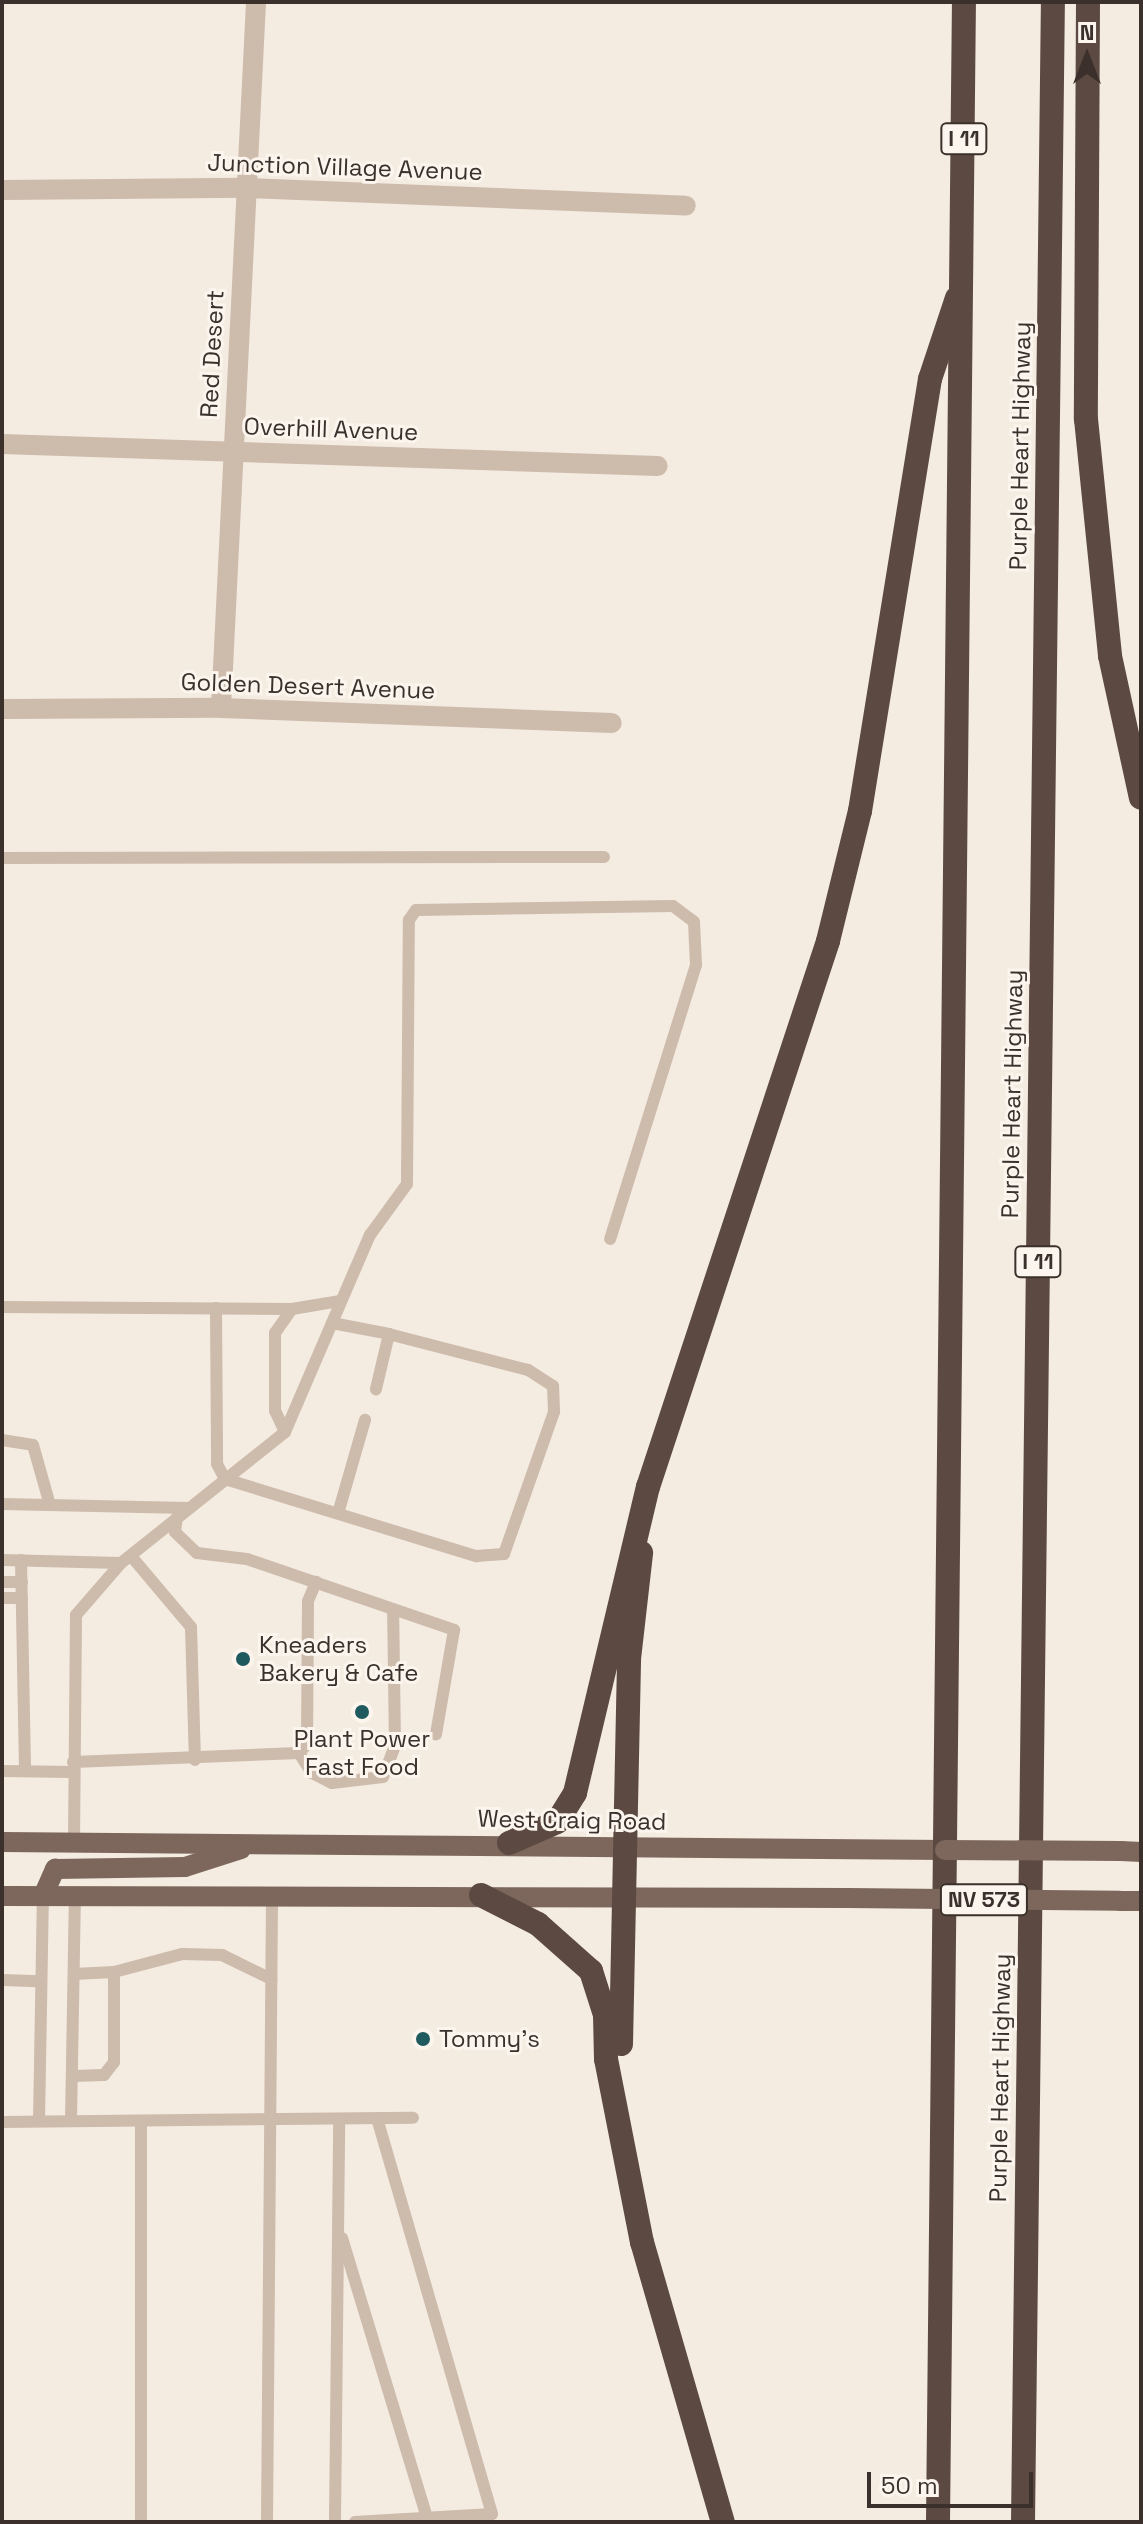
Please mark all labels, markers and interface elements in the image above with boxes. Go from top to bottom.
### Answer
north arrow [1047,16,1127,96]
text: N [1080,18,1094,46]
road number: I 11 [940,121,988,157]
street label: Junction Village Avenue [207,148,483,186]
street label: Red Desert [194,289,230,419]
street label: Purple Heart Highway [1003,321,1037,571]
street label: Overhill Avenue [243,412,419,446]
street label: Golden Desert Avenue [180,667,436,705]
street label: Purple Heart Highway [995,969,1029,1219]
road number: I 11 [1014,1244,1062,1280]
place label: Kneaders Bakery & Cafe [259,1631,418,1687]
marker: Kneaders Bakery & Cafe [234,1650,252,1668]
marker: Plant Power Fast Food [353,1703,371,1721]
place label: Plant Power Fast Food [294,1725,430,1781]
street label: West Craig Road [477,1804,667,1836]
road number: NV 573 [938,1882,1030,1918]
street label: Purple Heart Highway [983,1953,1017,2203]
place label: Tommy’s [439,2025,540,2053]
marker: Tommy’s [414,2030,432,2048]
scale bar [871,2456,1037,2506]
text: 50 m [881,2470,938,2501]

